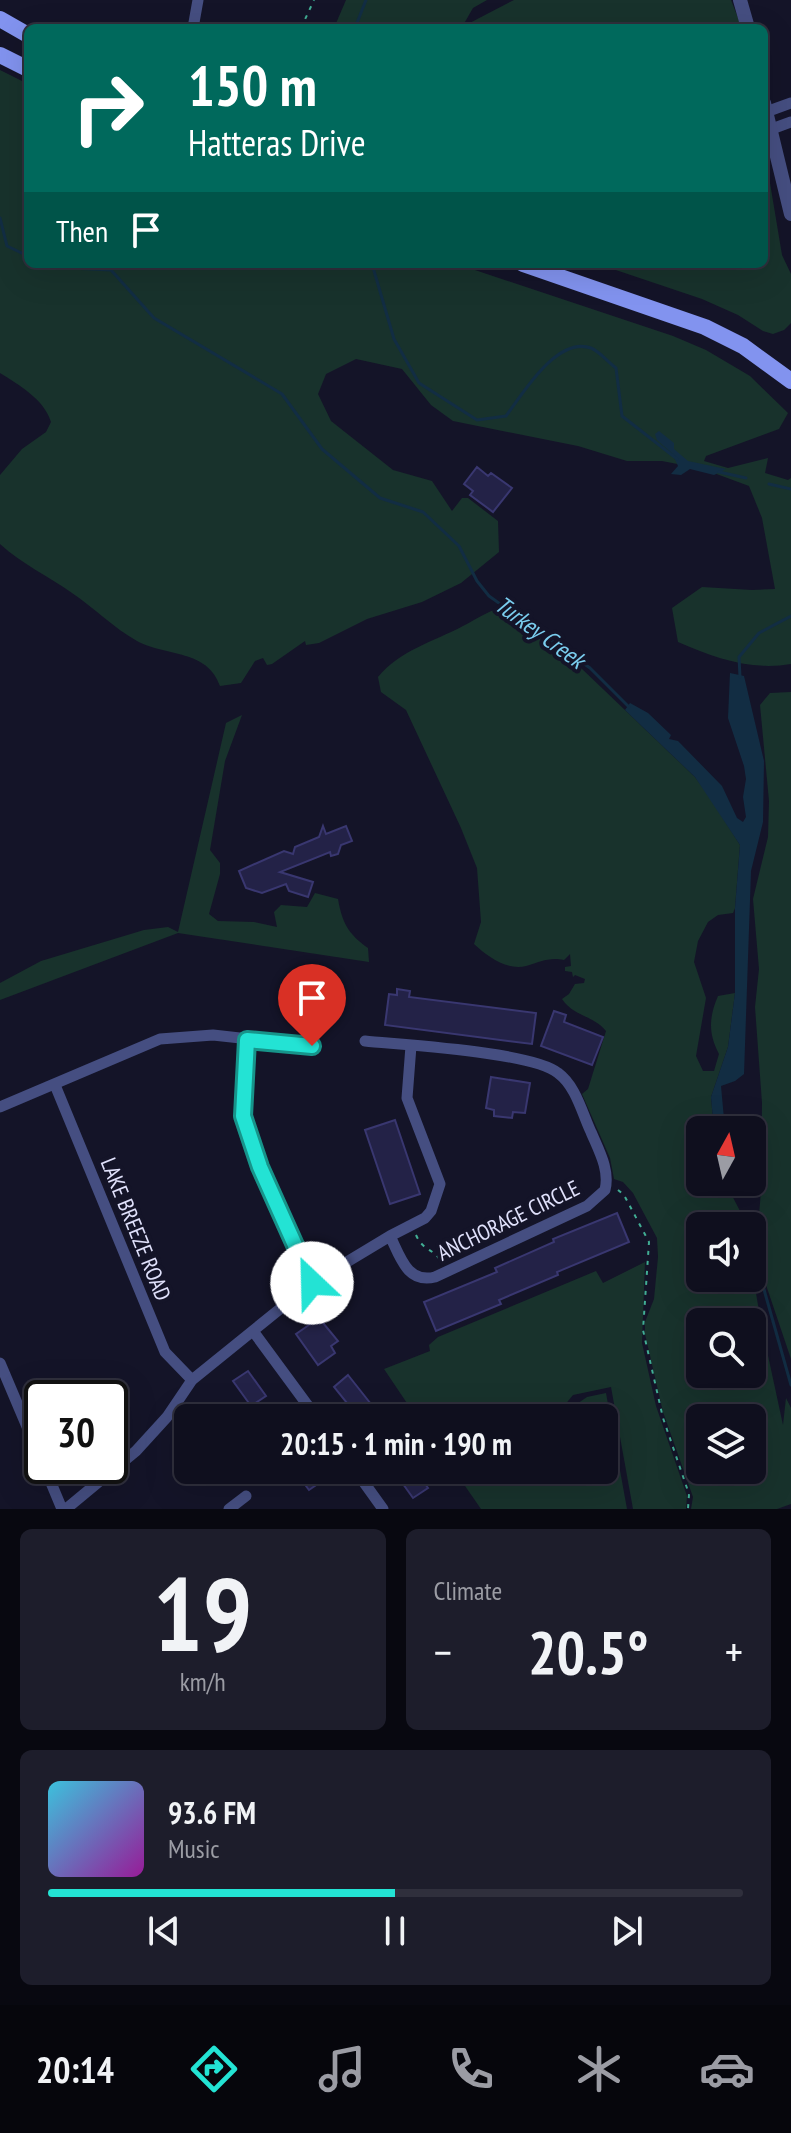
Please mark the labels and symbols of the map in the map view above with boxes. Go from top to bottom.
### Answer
water label: Turkey Creek [489,589,593,677]
pin [278,964,346,1046]
north arrow [686,1116,766,1196]
street label: LAKE BREEZE ROAD [95,1153,177,1305]
street label: ANCHORAGE CIRCLE [432,1173,584,1267]
position arrow [270,1241,354,1325]
speed limit sign: 30 [24,1380,128,1484]

